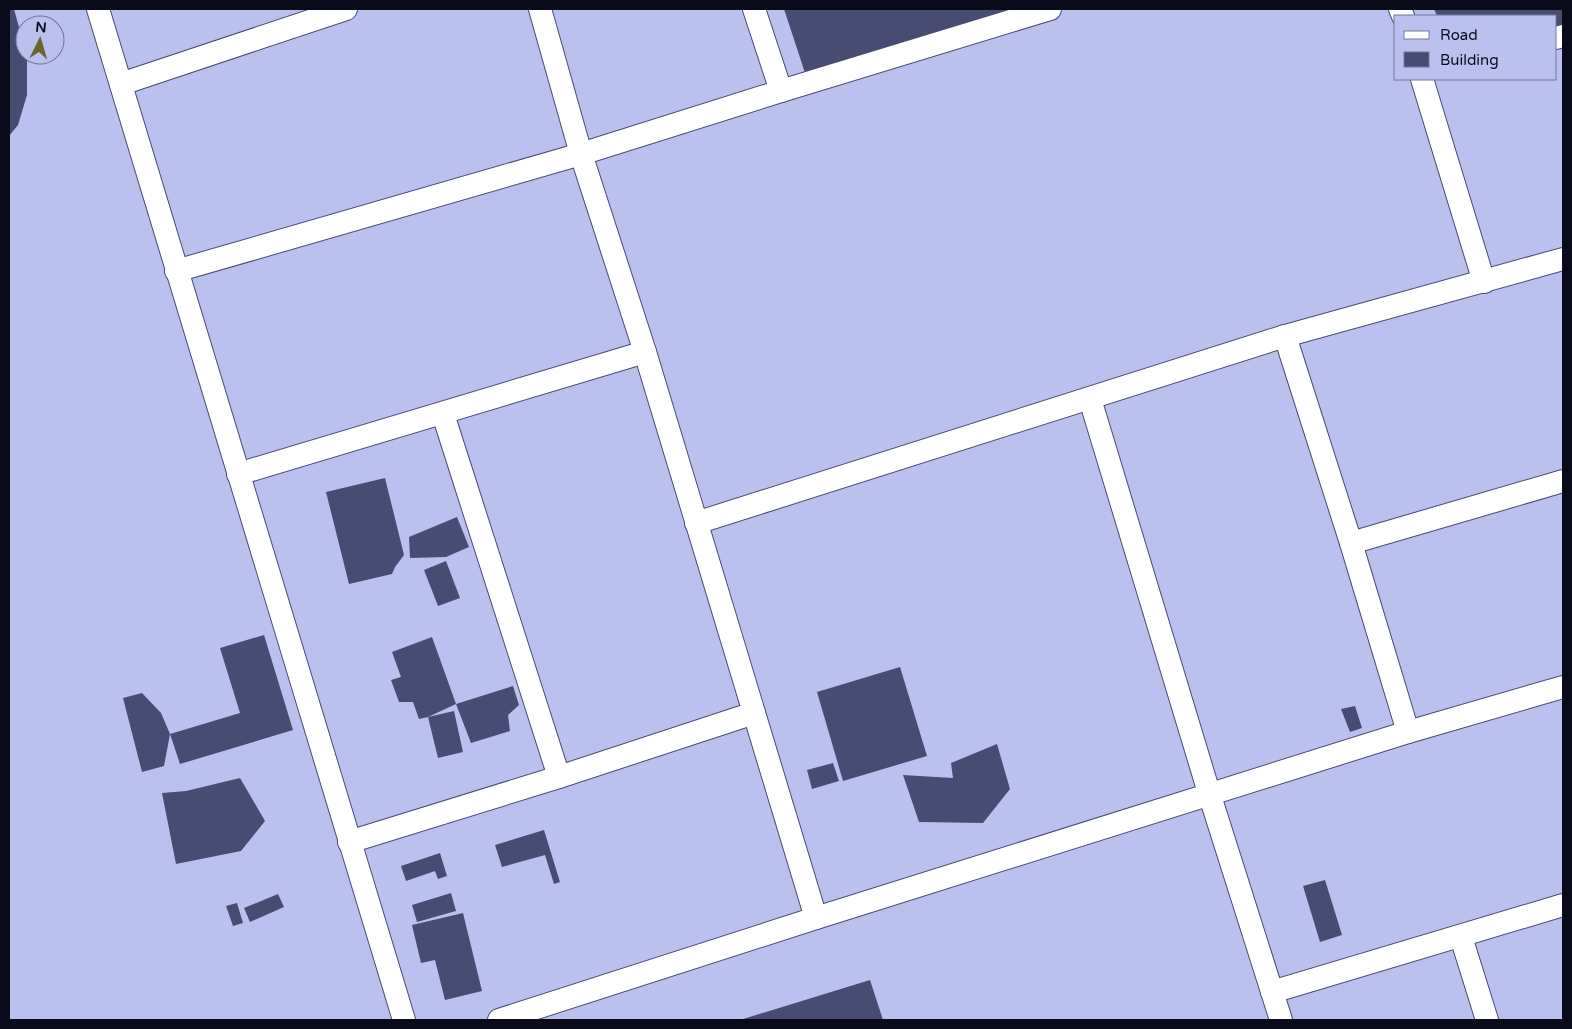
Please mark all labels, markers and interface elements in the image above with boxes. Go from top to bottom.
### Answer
north arrow [15,15,65,65]
legend [1394,15,1557,80]
text: N [35,19,47,37]
text: Road [1440,26,1478,44]
text: Building [1440,51,1499,69]

